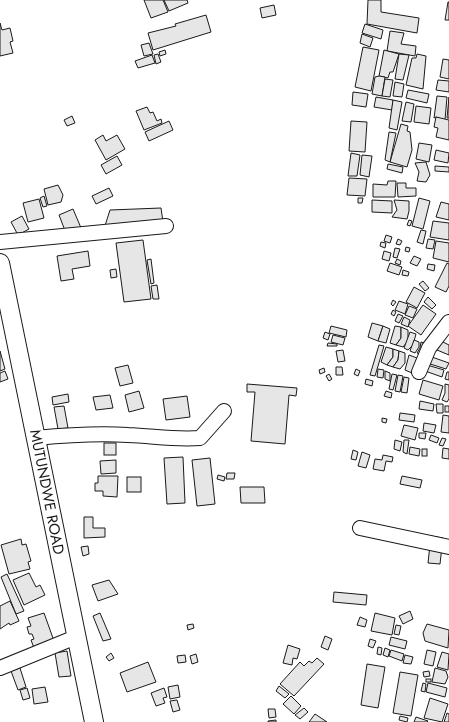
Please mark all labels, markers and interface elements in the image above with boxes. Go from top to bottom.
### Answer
street label: MUTUNDWE ROAD [24,428,70,556]

